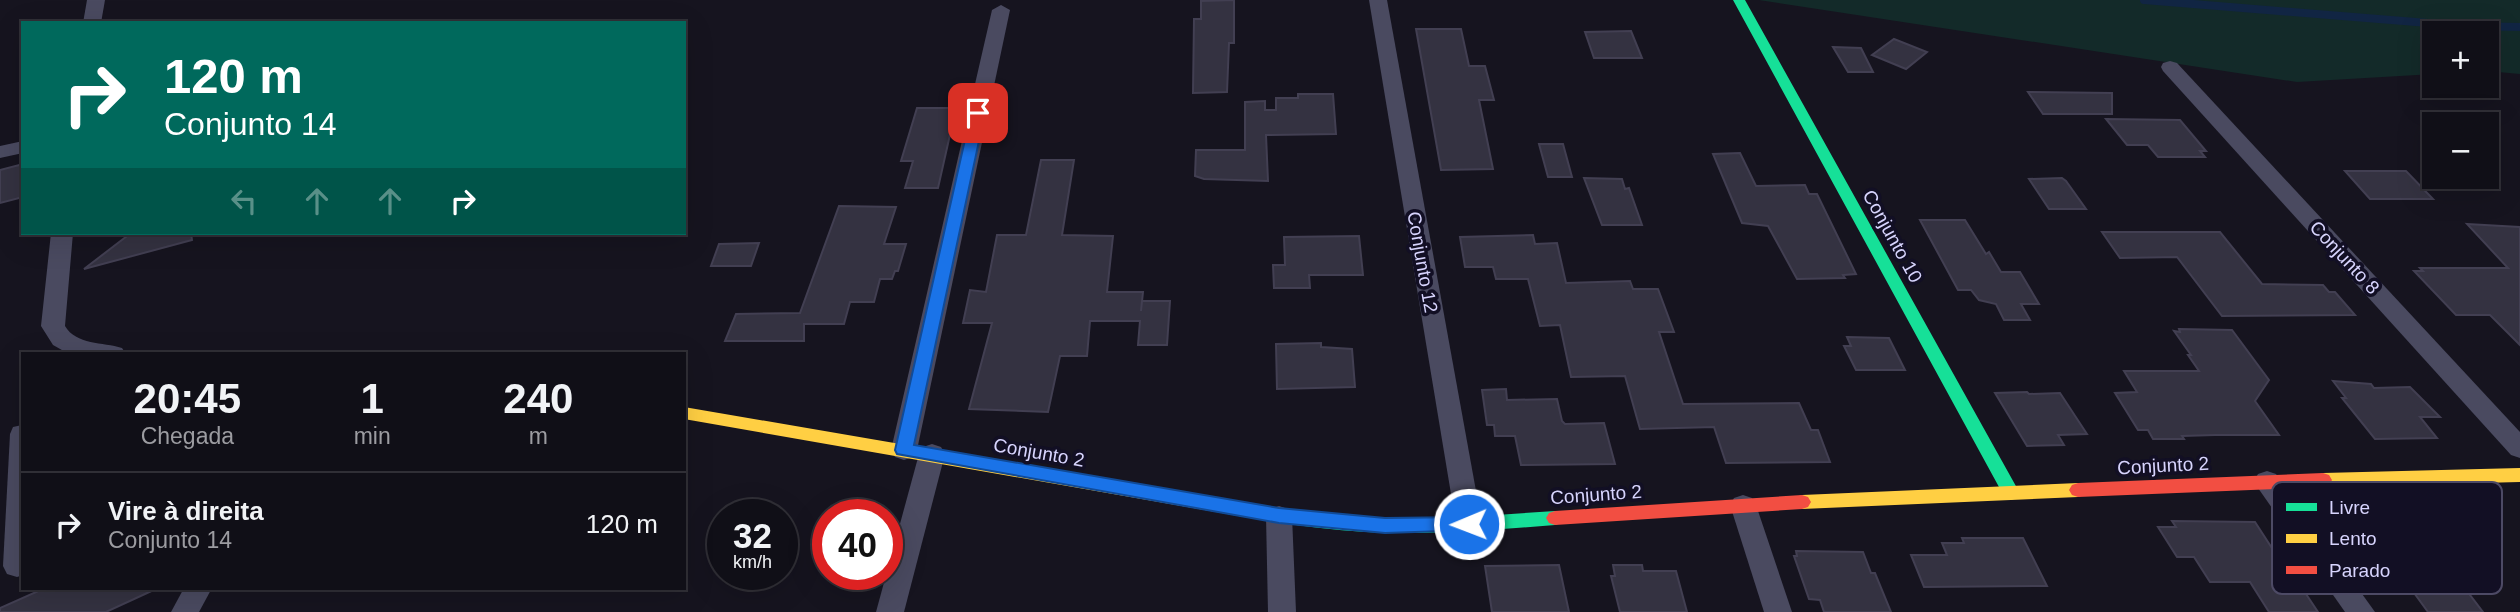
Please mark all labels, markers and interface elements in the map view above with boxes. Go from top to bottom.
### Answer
map controls [2422,21,2499,189]
button: + [2422,21,2499,98]
icon: right [49,49,140,140]
text: 120 m [164,49,303,103]
pin [948,83,1008,143]
icon: arrive [959,94,997,132]
text: Conjunto 14 [164,106,337,142]
button: − [2422,112,2499,189]
icon: left [225,182,263,220]
icon: ahead [298,182,336,220]
icon: ahead [371,182,409,220]
icon: right [444,182,482,220]
street label: Conjunto 10 [1859,186,1927,286]
street label: Conjunto 12 [1403,210,1442,314]
street label: Conjunto 8 [2306,217,2384,298]
text: 20:45 [134,375,241,422]
text: 1 [360,375,384,422]
text: 240 [503,375,573,422]
text: Chegada [141,423,234,449]
text: min [354,423,391,449]
text: m [529,423,548,449]
street label: Conjunto 2 [992,434,1086,471]
street label: Conjunto 2 [2117,453,2209,478]
street label: Conjunto 2 [1549,481,1643,508]
legend [2272,482,2502,594]
position arrow [1432,487,1506,561]
text: Vire à direita [108,496,264,526]
text: Livre [2329,497,2370,518]
speed limit sign: 40 [812,499,903,590]
icon: right [49,506,87,544]
text: 120 m [586,509,658,539]
text: 32 [733,516,772,555]
text: Conjunto 14 [108,527,232,553]
text: Lento [2329,528,2377,549]
text: km/h [733,552,772,572]
text: Parado [2329,560,2390,581]

